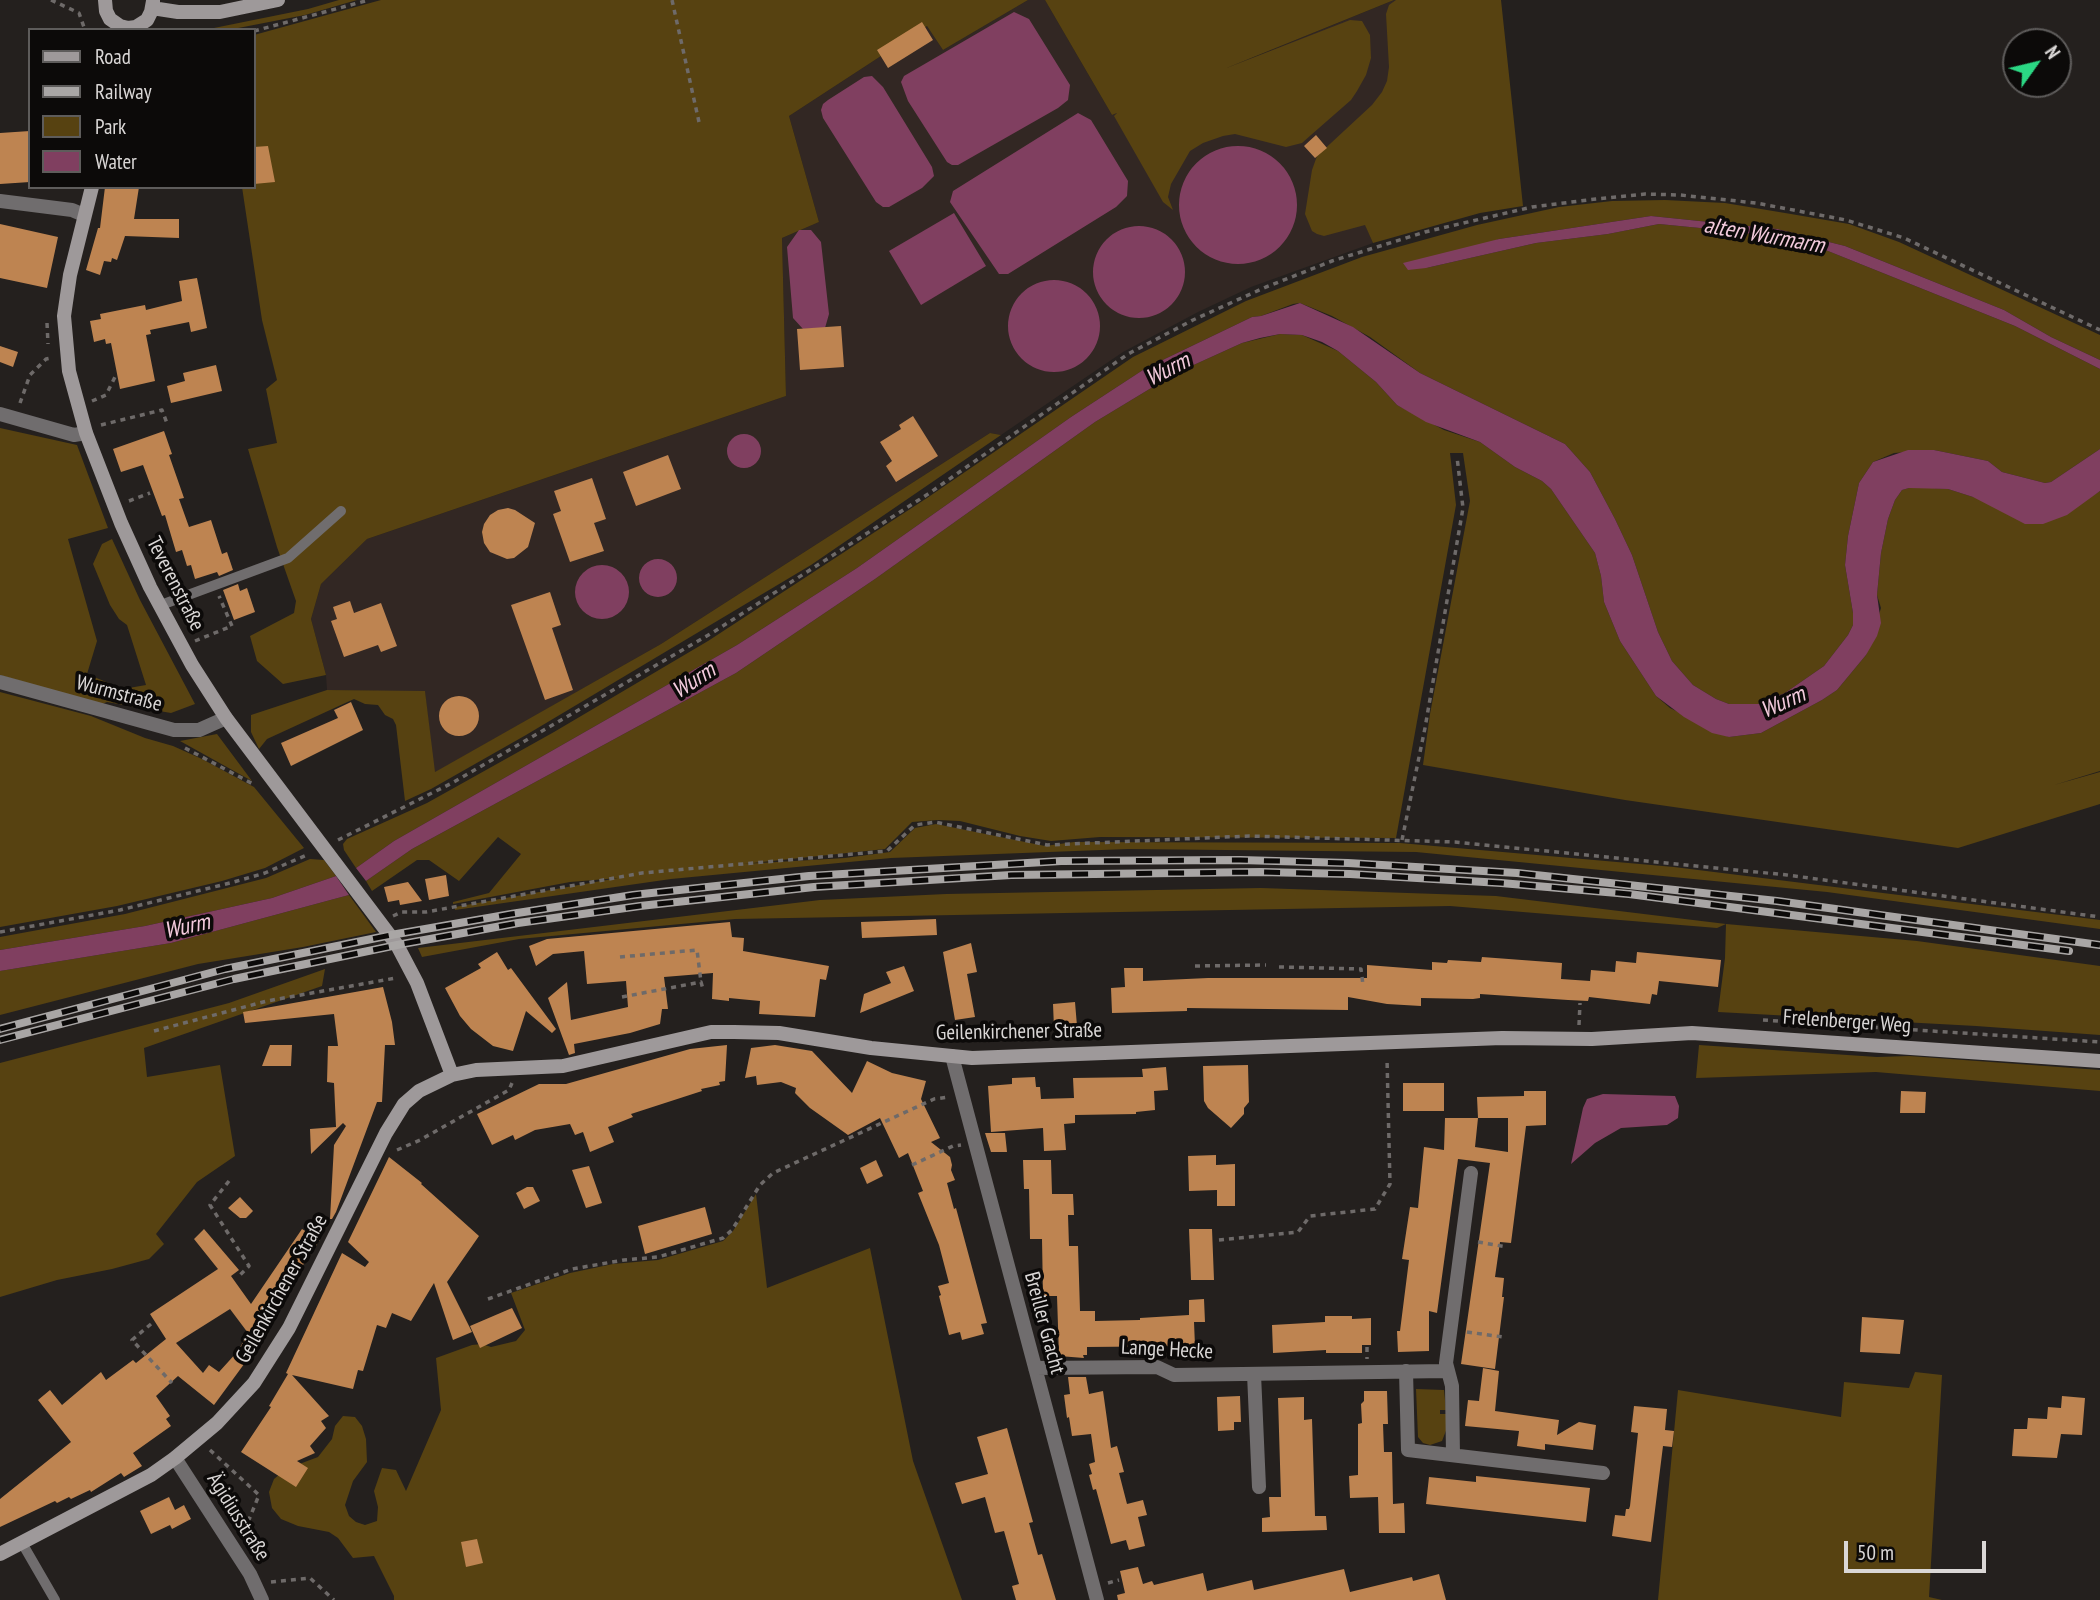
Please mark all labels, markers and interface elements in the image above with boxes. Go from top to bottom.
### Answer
legend [28,28,256,189]
north arrow [2002,28,2072,98]
text: N [2040,41,2066,63]
text: Road [95,43,131,70]
text: Railway [95,78,152,105]
text: Park [95,113,126,140]
text: Water [95,148,137,175]
water label: alten Wurmarm [1702,212,1826,260]
water label: Wurm [1141,347,1195,393]
street label: Teverenstraße [141,533,209,635]
water label: Wurm [667,657,721,705]
street label: Wurmstraße [73,670,165,718]
water label: Wurm [1756,681,1810,725]
water label: Wurm [162,909,212,945]
street label: Frelenberger Weg [1782,1005,1912,1039]
street label: Geilenkirchener Straße [936,1018,1102,1046]
street label: Geilenkirchener Straße [231,1210,333,1368]
street label: Breiller Gracht [1018,1269,1070,1377]
street label: Lange Hecke [1120,1335,1214,1365]
street label: Ägidiusstraße [201,1468,275,1566]
scale bar [1848,1526,1990,1570]
text: 50 m [1857,1539,1894,1566]

